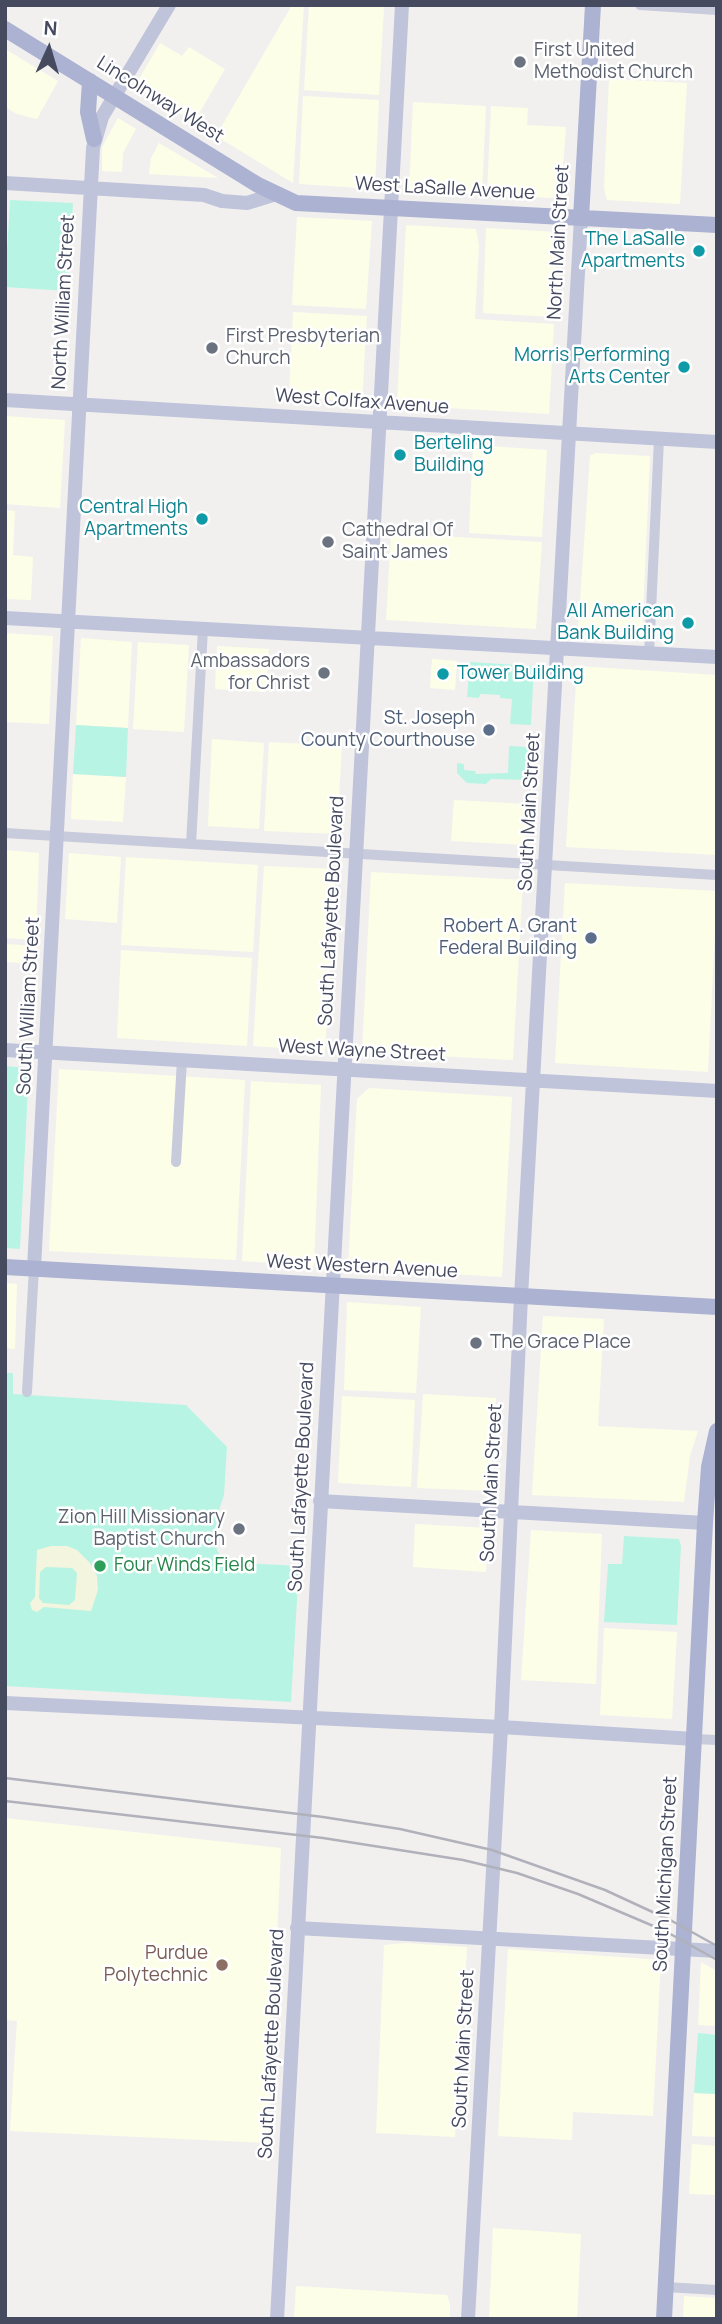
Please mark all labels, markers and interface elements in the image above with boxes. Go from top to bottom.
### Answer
north arrow [14,14,84,84]
text: N [43,15,58,41]
place label: First United Methodist Church [534,40,693,84]
street label: Lincolnway West [92,52,228,148]
marker: First United Methodist Church [512,54,528,70]
street label: North Main Street [544,164,574,320]
street label: West LaSalle Avenue [354,173,536,205]
street label: North William Street [48,214,80,390]
place label: The LaSalle Apartments [581,229,685,273]
marker: The LaSalle Apartments [691,243,707,259]
place label: First Presbyterian Church [226,326,380,370]
marker: First Presbyterian Church [204,340,220,356]
place label: Morris Performing Arts Center [514,345,670,389]
marker: Morris Performing Arts Center [676,359,692,375]
street label: West Colfax Avenue [274,385,450,419]
place label: Berteling Building [414,433,493,477]
marker: Berteling Building [392,447,408,463]
place label: Central High Apartments [79,497,188,541]
marker: Central High Apartments [194,511,210,527]
place label: Cathedral Of Saint James [342,520,453,564]
marker: Cathedral Of Saint James [320,534,336,550]
place label: All American Bank Building [557,601,674,645]
marker: All American Bank Building [680,615,696,631]
place label: Ambassadors for Christ [191,651,310,695]
place label: Tower Building [457,663,584,685]
marker: Ambassadors for Christ [316,665,332,681]
marker: Tower Building [435,666,451,682]
place label: St. Joseph County Courthouse [301,708,475,752]
marker: St. Joseph County Courthouse [481,722,497,738]
street label: South Main Street [514,732,546,892]
street label: South Lafayette Boulevard [315,795,349,1027]
street label: South William Street [13,916,45,1096]
place label: Robert A. Grant Federal Building [439,916,577,960]
marker: Robert A. Grant Federal Building [583,930,599,946]
street label: West Wayne Street [278,1035,446,1067]
street label: West Western Avenue [265,1251,459,1283]
place label: The Grace Place [490,1332,631,1354]
marker: The Grace Place [468,1335,484,1351]
street label: South Lafayette Boulevard [285,1361,319,1593]
street label: South Main Street [476,1403,508,1563]
place label: Zion Hill Missionary Baptist Church [58,1507,225,1551]
marker: Zion Hill Missionary Baptist Church [231,1521,247,1537]
place label: Four Winds Field [114,1555,255,1577]
marker: Four Winds Field [92,1558,108,1574]
street label: South Michigan Street [649,1775,683,1973]
street label: South Lafayette Boulevard [255,1928,289,2160]
place label: Purdue Polytechnic [104,1943,208,1987]
marker: Purdue Polytechnic [214,1957,230,1973]
street label: South Main Street [448,1969,480,2129]

